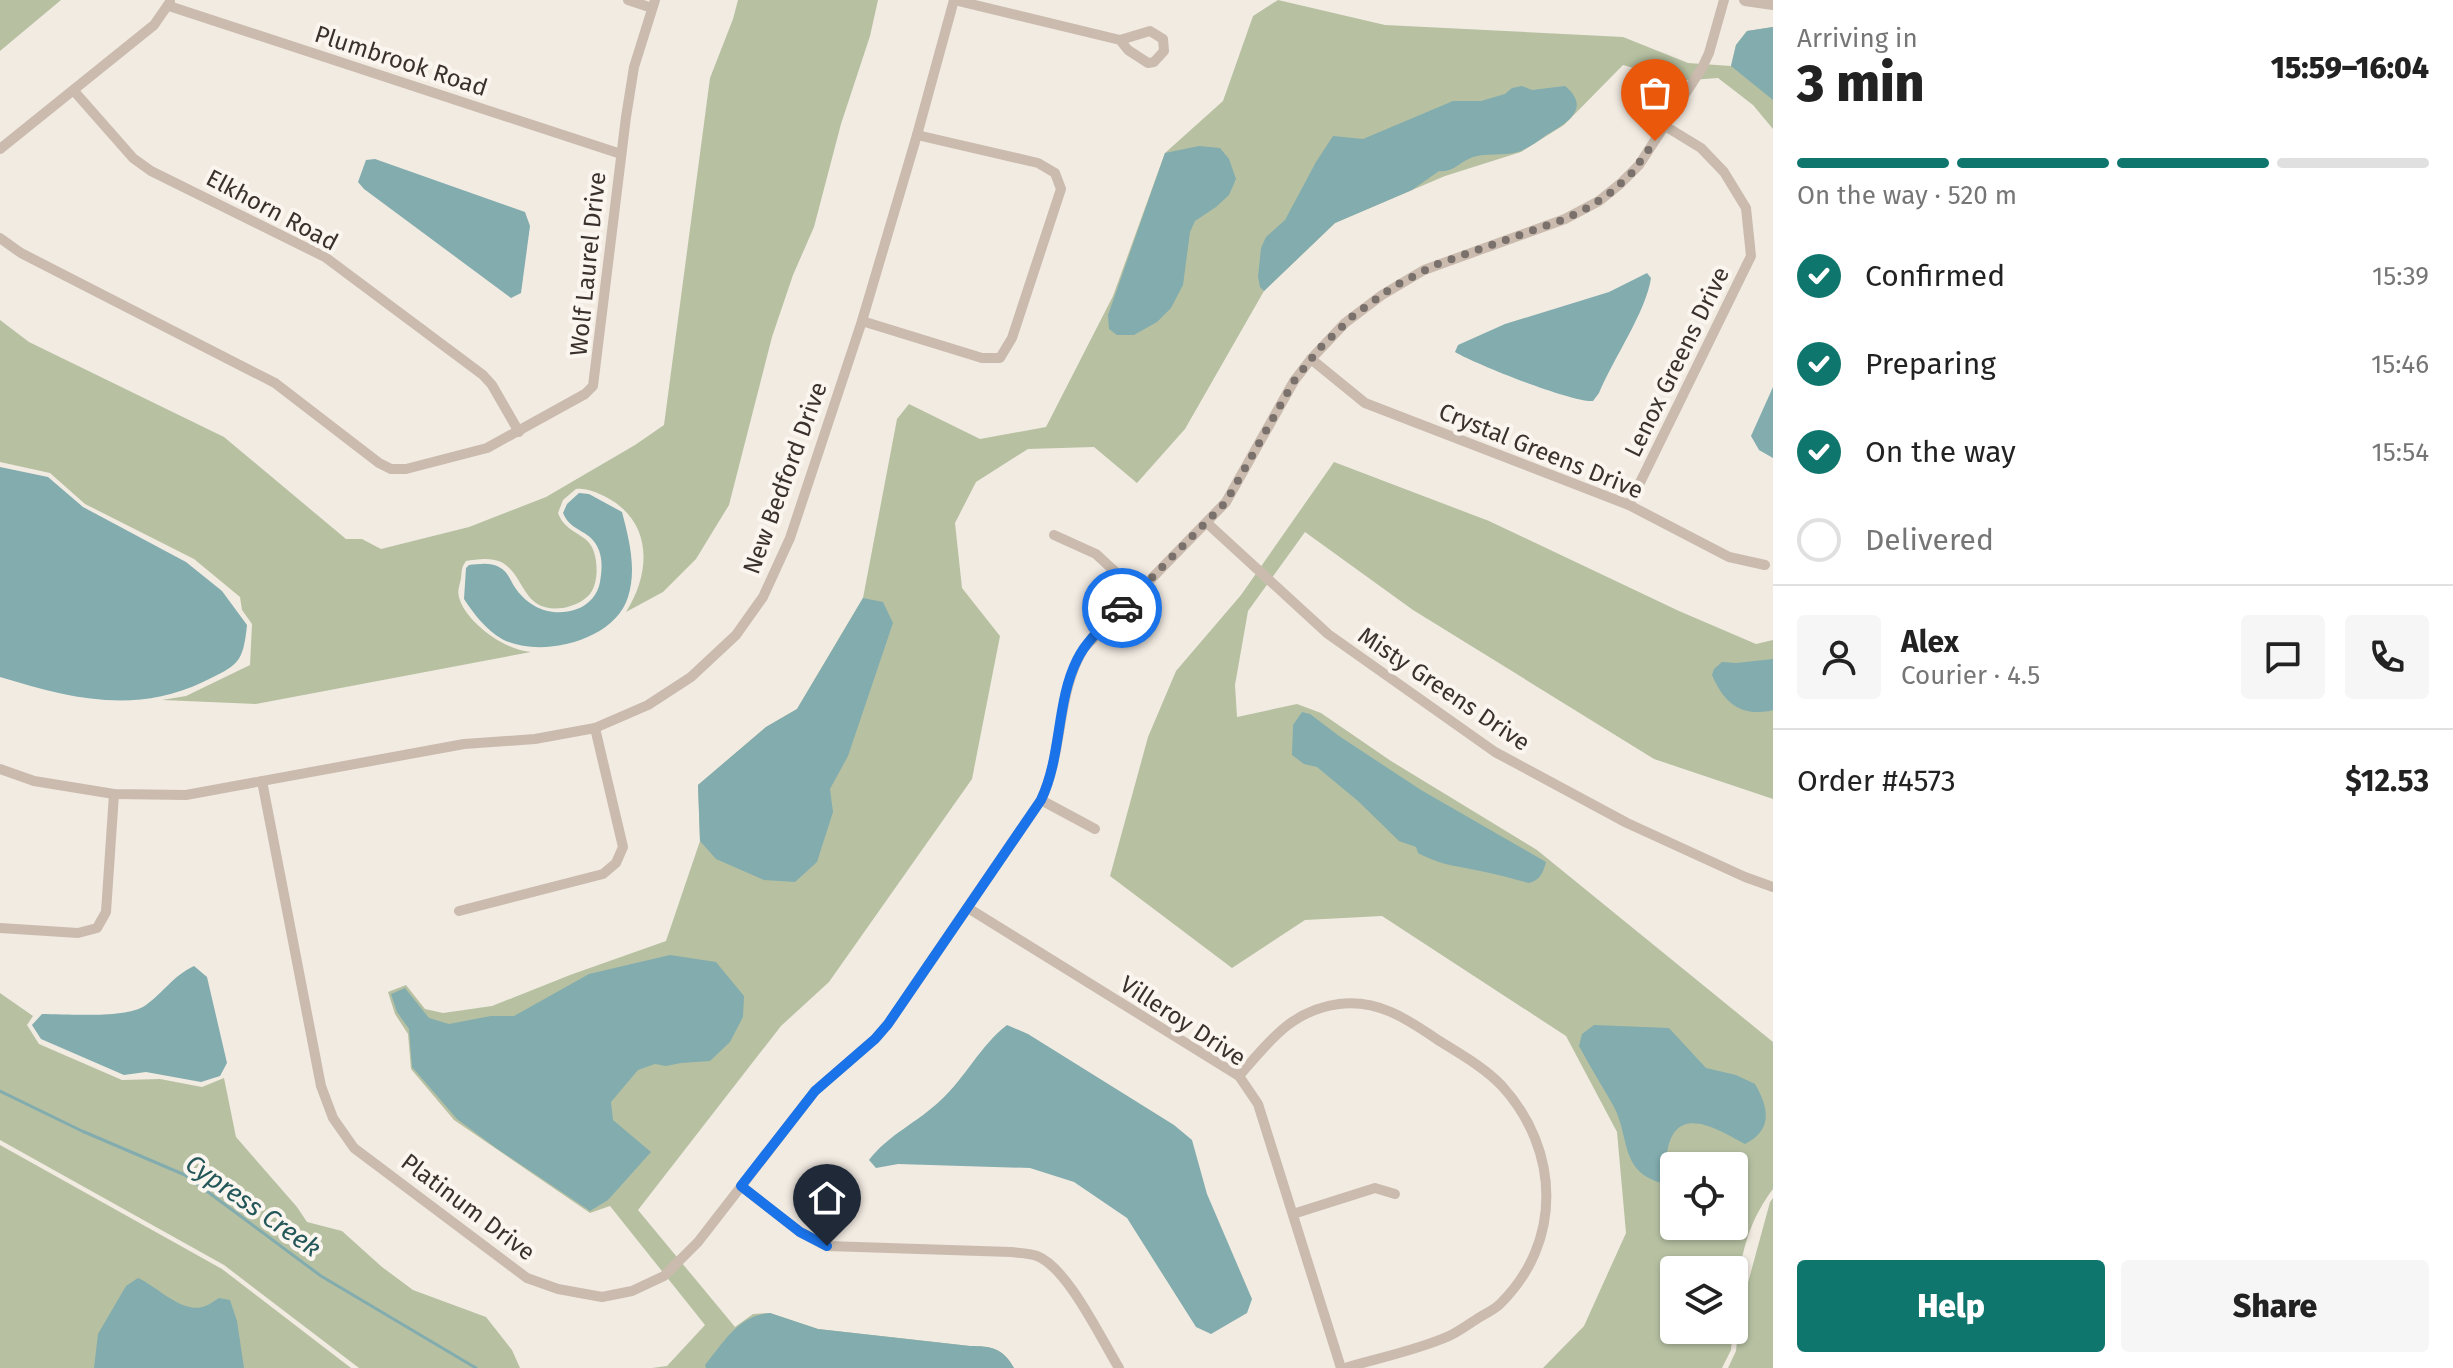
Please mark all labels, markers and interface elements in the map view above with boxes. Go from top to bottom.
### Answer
street label: Plumbrook Road [311,20,491,102]
text: Arriving in [1797,23,1918,54]
text: 15:59–16:04 [2271,50,2429,86]
text: 3 min [1797,52,1925,115]
pin [1621,59,1689,141]
icon: bag [1633,71,1677,115]
street label: Elkhorn Road [201,164,343,256]
street label: Wolf Laurel Drive [564,171,612,357]
text: On the way · 520 m [1797,180,2017,211]
icon: check [1797,254,1841,298]
text: Confirmed [1865,258,2005,294]
text: 15:39 [2372,261,2429,292]
street label: Lenox Greens Drive [1619,262,1735,462]
icon: check [1797,342,1841,386]
text: Preparing [1865,346,1996,382]
text: 15:46 [2371,349,2429,380]
street label: New Bedford Drive [737,378,833,578]
street label: Crystal Greens Drive [1435,397,1647,505]
icon: check [1797,430,1841,474]
text: On the way [1865,434,2016,470]
text: 15:54 [2372,437,2429,468]
text: Delivered [1865,522,1994,558]
courier [1082,568,1162,648]
icon: car [1100,586,1144,630]
button: person [1797,615,1881,699]
button: chat [2241,615,2325,699]
button: phone [2345,615,2429,699]
street label: Misty Greens Drive [1353,621,1535,757]
text: Alex [1901,624,1959,660]
text: Courier · 4.5 [1901,660,2040,691]
text: Order #4573 [1797,763,1956,799]
text: $12.53 [2345,763,2429,799]
street label: Villeroy Drive [1115,970,1251,1072]
water label: Cypress Creek [179,1148,327,1264]
street label: Platinum Drive [396,1148,540,1266]
map controls [1660,1152,1748,1344]
button: locate [1660,1152,1748,1240]
pin [793,1164,861,1246]
icon: home [805,1176,849,1220]
button: layers [1660,1256,1748,1344]
button: Help [1797,1260,2105,1352]
button: Share [2121,1260,2429,1352]

